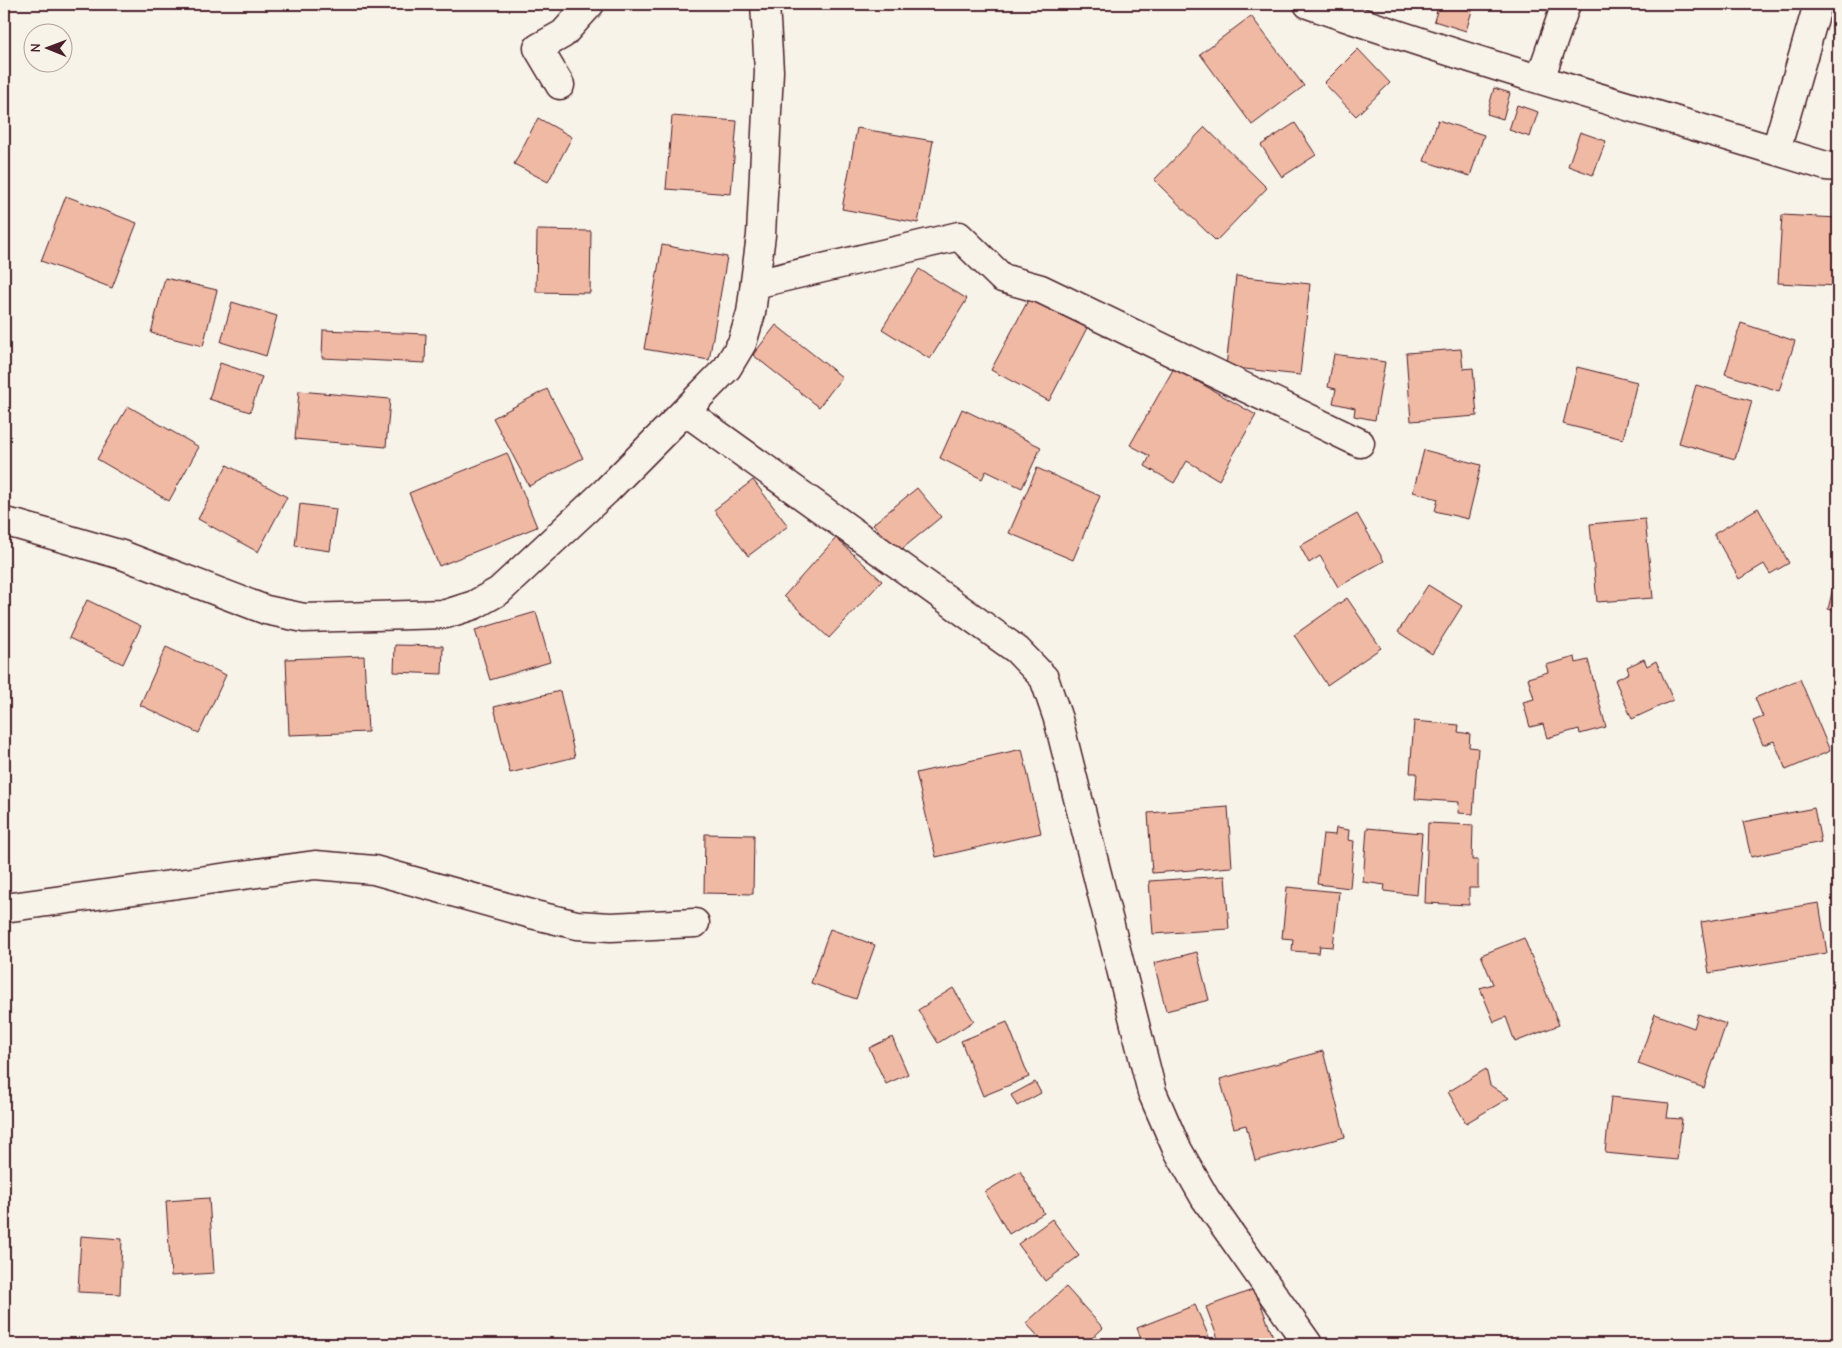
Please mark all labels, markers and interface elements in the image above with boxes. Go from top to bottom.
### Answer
north arrow [22,22,72,72]
text: N [27,43,44,52]

